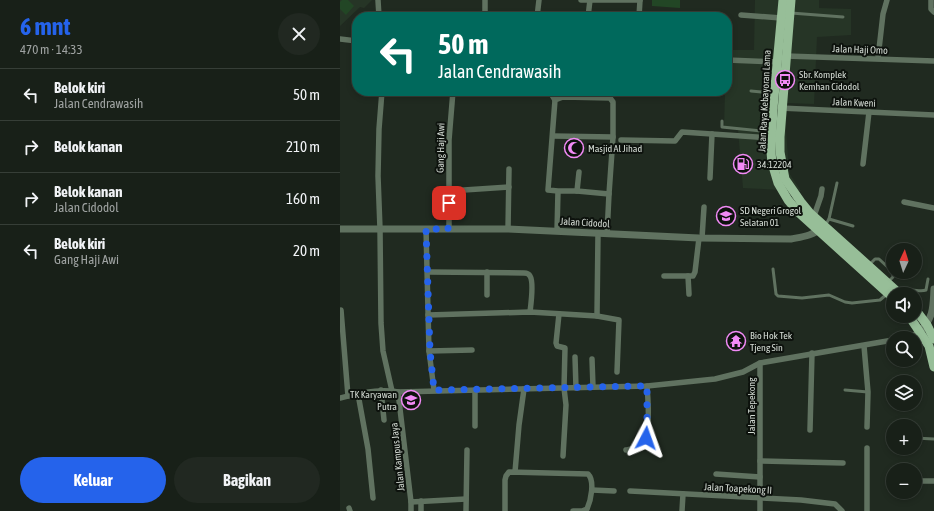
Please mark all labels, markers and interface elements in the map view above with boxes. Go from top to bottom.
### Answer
text: 6 mnt [20,13,70,40]
button: close [278,13,320,55]
icon: left [372,28,424,80]
text: 50 m [438,28,488,60]
text: 470 m · 14:33 [20,42,83,57]
street label: Jalan Haji Omo [832,43,888,56]
street label: Jalan Raya Kebayoran Lama [756,49,773,152]
text: Jalan Cendrawasih [438,61,561,82]
bus stop icon: Sbr. Komplek Kemhan Cidodol [774,69,796,91]
place label: Sbr. Komplek Kemhan Cidodol [799,69,860,92]
text: Belok kiri [54,79,105,96]
icon: left [20,84,42,106]
text: 50 m [293,86,320,103]
text: Jalan Cendrawasih [54,96,143,111]
street label: Jalan Kweni [832,96,876,109]
street label: Gang Haji Awi [435,123,446,173]
icon: right [20,136,42,158]
mosque icon: Masjid Al Jihad [563,137,585,159]
text: Belok kanan [54,138,123,155]
text: 210 m [286,138,320,155]
place label: Masjid Al Jihad [588,143,643,154]
fuel station icon: 34.12204 [732,153,754,175]
place label: 34.12204 [757,159,792,170]
text: Belok kanan [54,183,123,200]
pin [432,186,466,220]
icon: right [20,188,42,210]
text: 160 m [286,190,320,207]
icon: arrive [438,192,460,214]
text: Jalan Cidodol [54,200,119,215]
school or university icon: SD Negeri Grogol Selatan 01 [715,205,737,227]
place label: SD Negeri Grogol Selatan 01 [740,205,802,228]
street label: Jalan Cidodol [560,216,610,229]
text: Belok kiri [54,235,105,252]
icon: left [20,240,42,262]
text: 20 m [293,242,320,259]
north arrow [886,243,922,279]
map controls [886,243,922,499]
text: Gang Haji Awi [54,252,119,267]
button: sound [886,287,922,323]
temple icon: Bio Hok Tek Tjeng Sin [725,330,747,352]
place label: Bio Hok Tek Tjeng Sin [750,330,793,353]
button: search [886,331,922,367]
button: layers [886,375,922,411]
street label: Jalan Tepekong [746,377,757,435]
place label: TK Karyawan Putra [350,389,397,412]
school or university icon: TK Karyawan Putra [400,389,422,411]
position arrow [625,417,667,459]
button: + [886,419,922,455]
street label: Jalan Kampus Jaya [388,422,407,492]
button: Keluar [20,457,166,503]
button: Bagikan [174,457,320,503]
button: − [886,463,922,499]
street label: Jalan Toapekong II [704,481,772,496]

